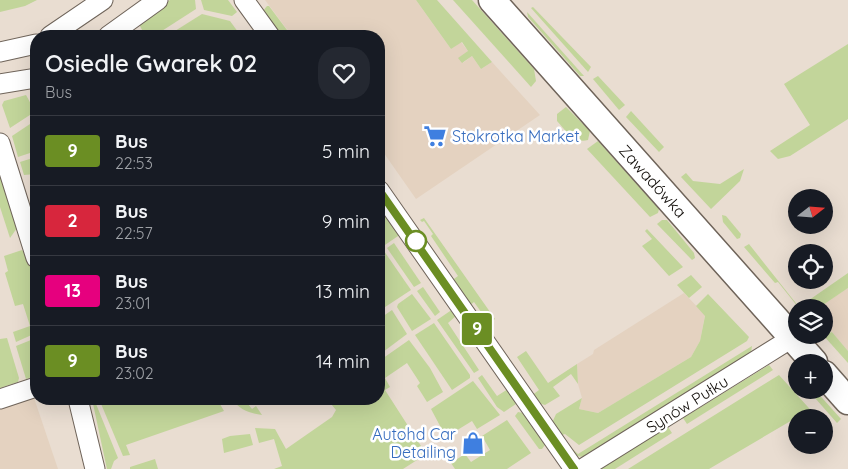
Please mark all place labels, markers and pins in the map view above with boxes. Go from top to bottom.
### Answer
supermarket icon: Stokrotka Market [422,123,448,149]
place label: Stokrotka Market [452,126,580,146]
unlabelled marker [405,230,427,252]
place label: Autohd Car Detailing [372,424,456,462]
shop icon: Autohd Car Detailing [460,430,486,456]

